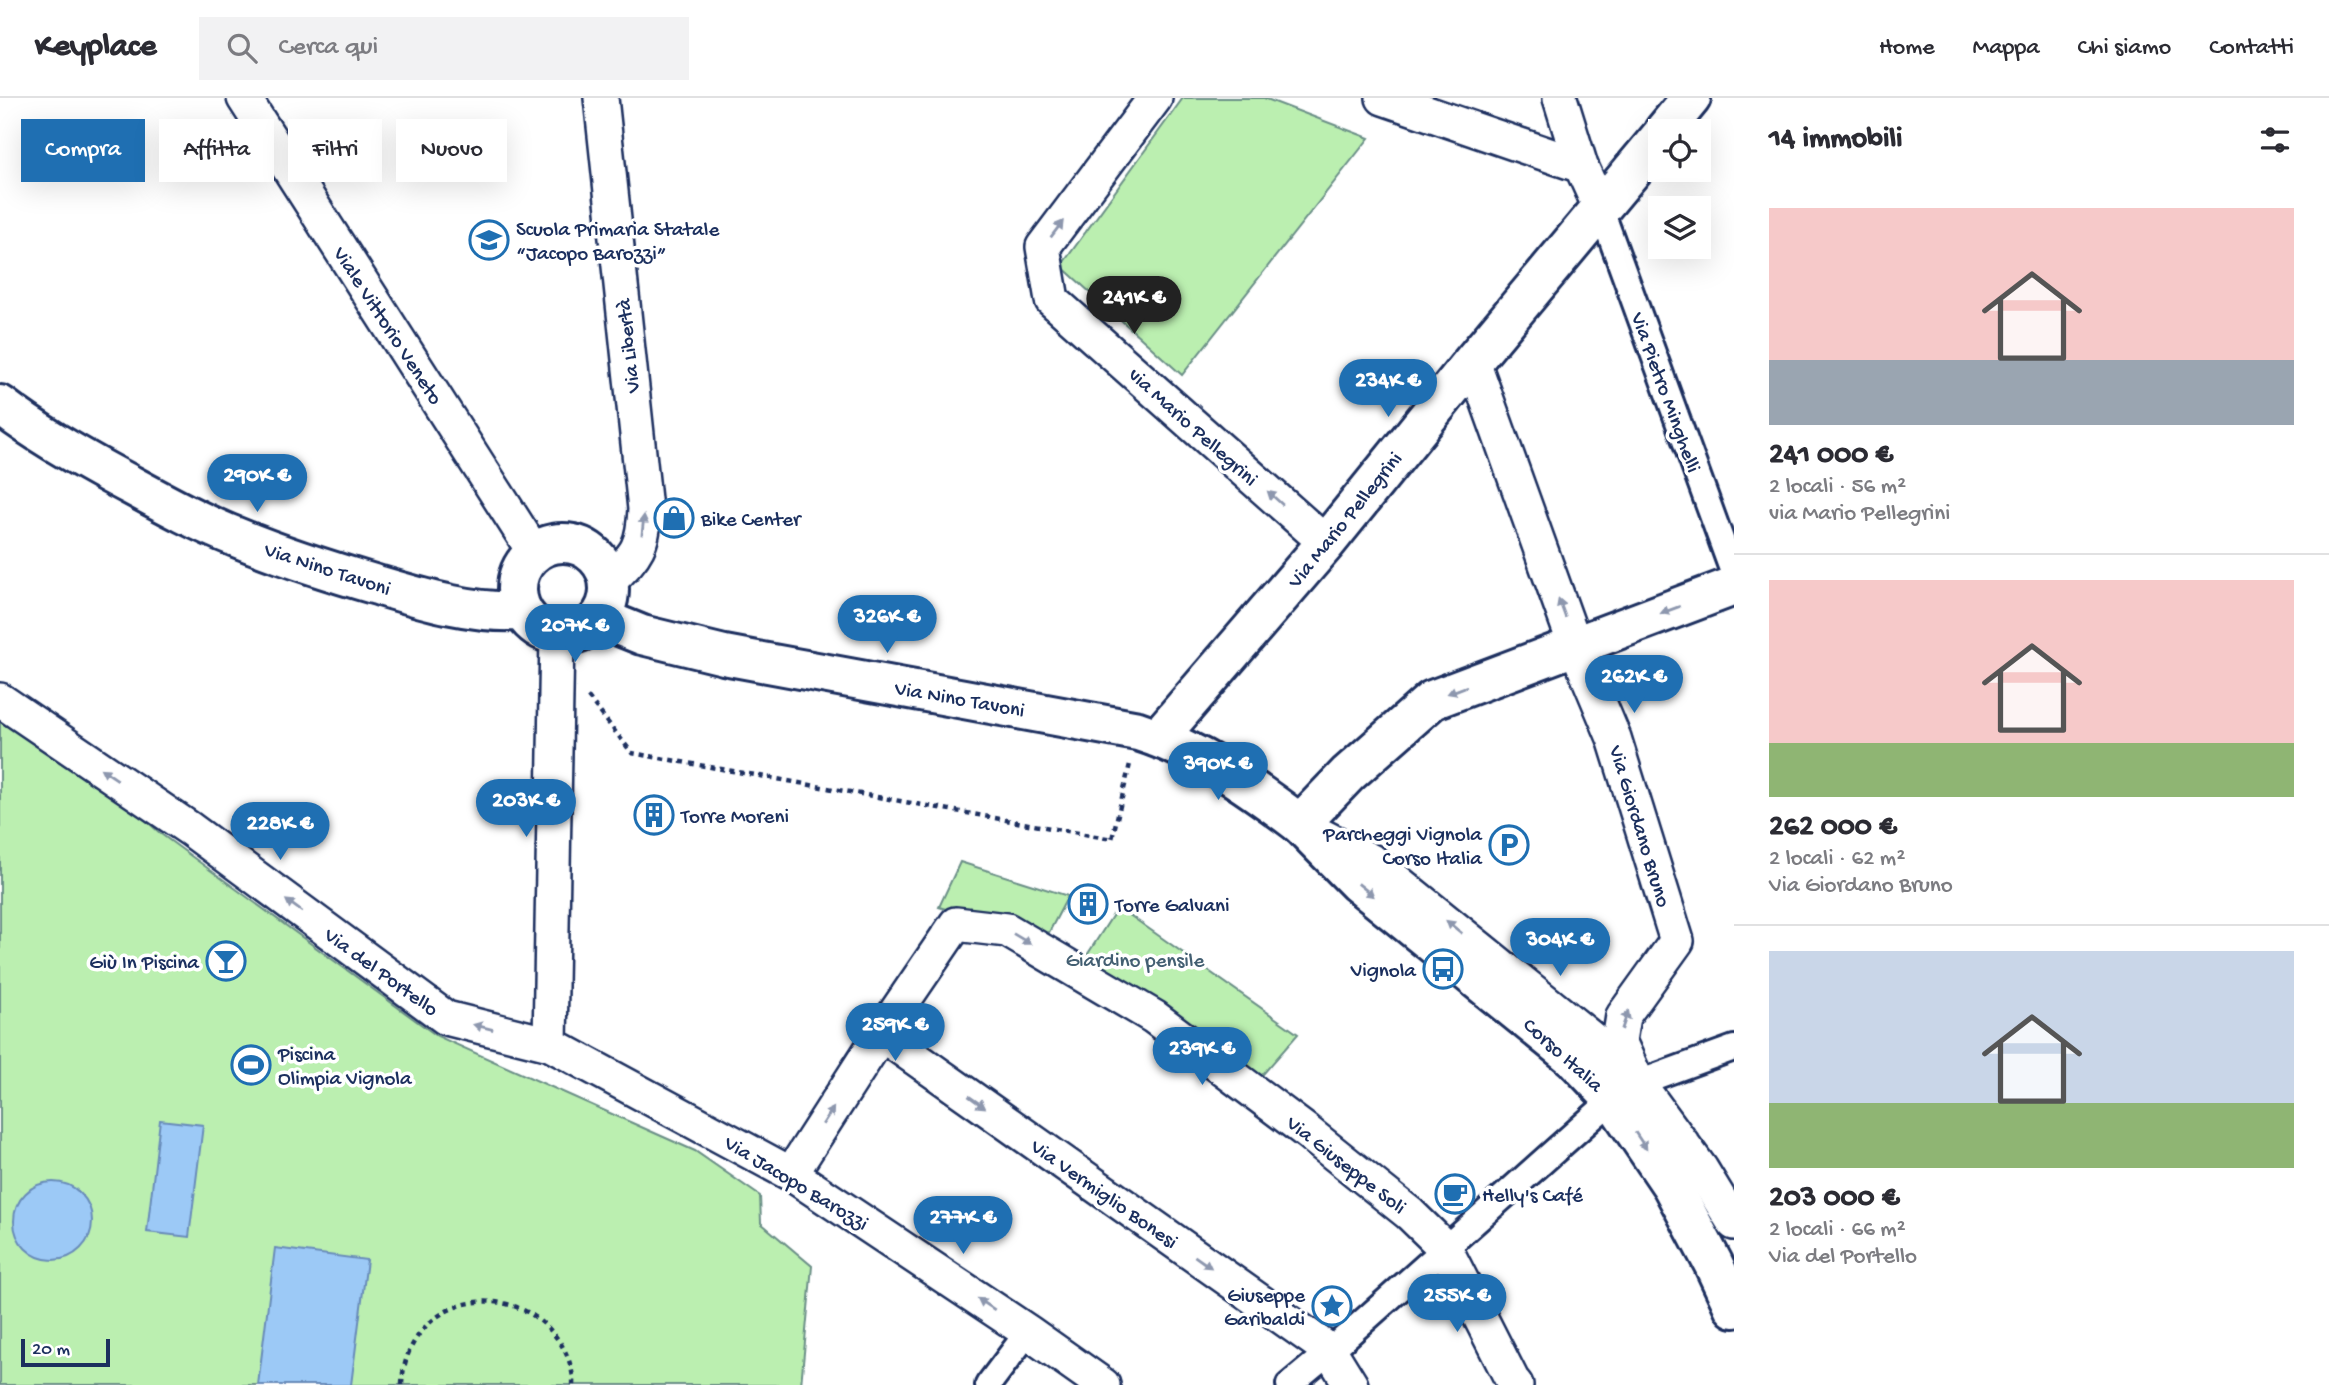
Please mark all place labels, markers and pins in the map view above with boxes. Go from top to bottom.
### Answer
school or university icon: Scuola Primaria Statale “Jacopo Barozzi” [468,219,510,261]
place label: Scuola Primaria Statale “Jacopo Barozzi” [516,219,720,268]
pin: 241K € [1077,276,1191,336]
pin: 234K € [1331,360,1445,419]
pin: 290K € [200,454,314,514]
shop icon: Bike Center [653,497,695,539]
place label: Bike Center [700,509,802,534]
pin: 326K € [830,596,944,655]
pin: 207K € [518,604,632,664]
pin: 262K € [1577,656,1691,715]
pin: 390K € [1161,742,1275,802]
pin: 203K € [469,780,583,839]
building icon: Torre Moreni [633,794,675,836]
pin: 228K € [223,802,337,862]
place label: Torre Moreni [680,806,789,831]
place label: Parcheggi Vignola Corso Italia [1322,824,1483,873]
parking icon: Parcheggi Vignola Corso Italia [1488,824,1530,866]
building icon: Torre Galvani [1067,883,1109,925]
place label: Torre Galvani [1114,895,1230,920]
pin: 304K € [1503,918,1617,978]
bar icon: Giù In Piscina [205,940,247,982]
bus stop icon: Vignola [1422,948,1464,990]
place label: Giù In Piscina [89,952,200,977]
place label: Vignola [1350,960,1417,985]
pin: 259K € [838,1004,952,1063]
pin: 239K € [1145,1028,1259,1087]
sports icon: Piscina Olimpia Vignola [230,1044,272,1086]
place label: Piscina Olimpia Vignola [277,1044,413,1093]
cafe icon: Helly's Café [1434,1173,1476,1215]
place label: Helly's Café [1482,1185,1584,1210]
pin: 277K € [906,1196,1020,1256]
pin: 255K € [1400,1274,1514,1334]
place label: Giuseppe Garibaldi [1224,1285,1306,1334]
place icon: Giuseppe Garibaldi [1311,1285,1353,1327]

